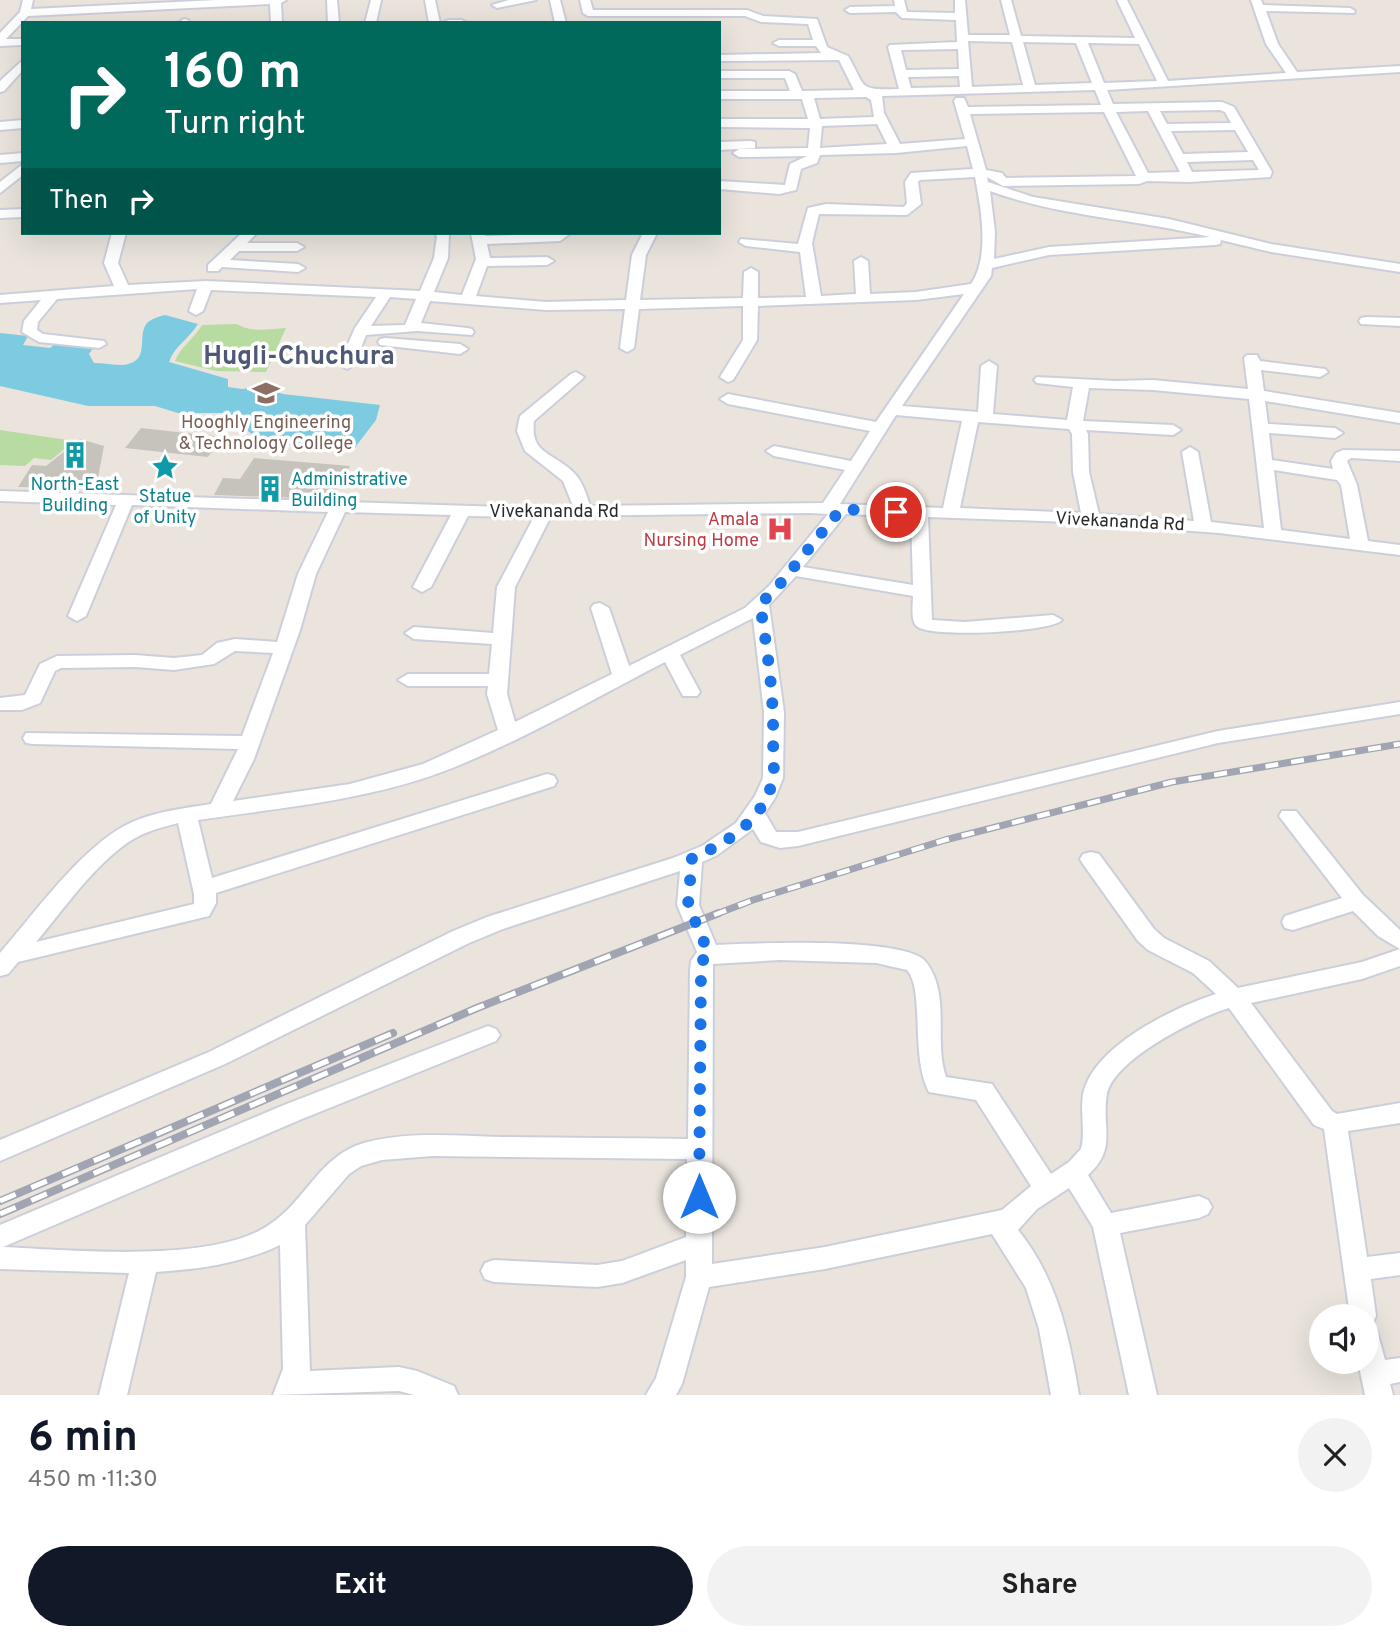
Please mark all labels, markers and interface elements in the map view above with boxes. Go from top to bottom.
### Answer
text: 160 m [164,44,301,106]
icon: right [49,49,140,140]
text: Turn right [164,105,306,145]
icon: right [122,182,160,220]
text: Then [49,185,108,218]
district label: Hugli-Chuchura [203,341,395,374]
school or university icon: Hooghly Engineering & Technology College [251,378,281,408]
place label: Hooghly Engineering & Technology College [179,412,353,456]
building icon: North-East Building [60,440,90,470]
place icon: Statue of Unity [150,452,180,482]
place label: Administrative Building [291,469,408,513]
place label: North-East Building [31,474,119,518]
building icon: Administrative Building [255,474,285,504]
pin [866,482,926,542]
place label: Statue of Unity [133,486,197,530]
icon: arrive [877,493,915,531]
street label: Vivekananda Rd [489,501,619,524]
street label: Vivekananda Rd [1055,508,1185,537]
place label: Amala Nursing Home [644,509,759,553]
hospital icon: Amala Nursing Home [765,514,795,544]
position arrow [662,1160,736,1234]
map controls [1309,1304,1379,1374]
button: sound [1309,1304,1379,1374]
text: 6 min [28,1413,138,1466]
button: close [1298,1418,1372,1492]
text: 450 m · 11:30 [28,1466,158,1495]
button: Exit [28,1546,693,1626]
button: Share [707,1546,1372,1626]

